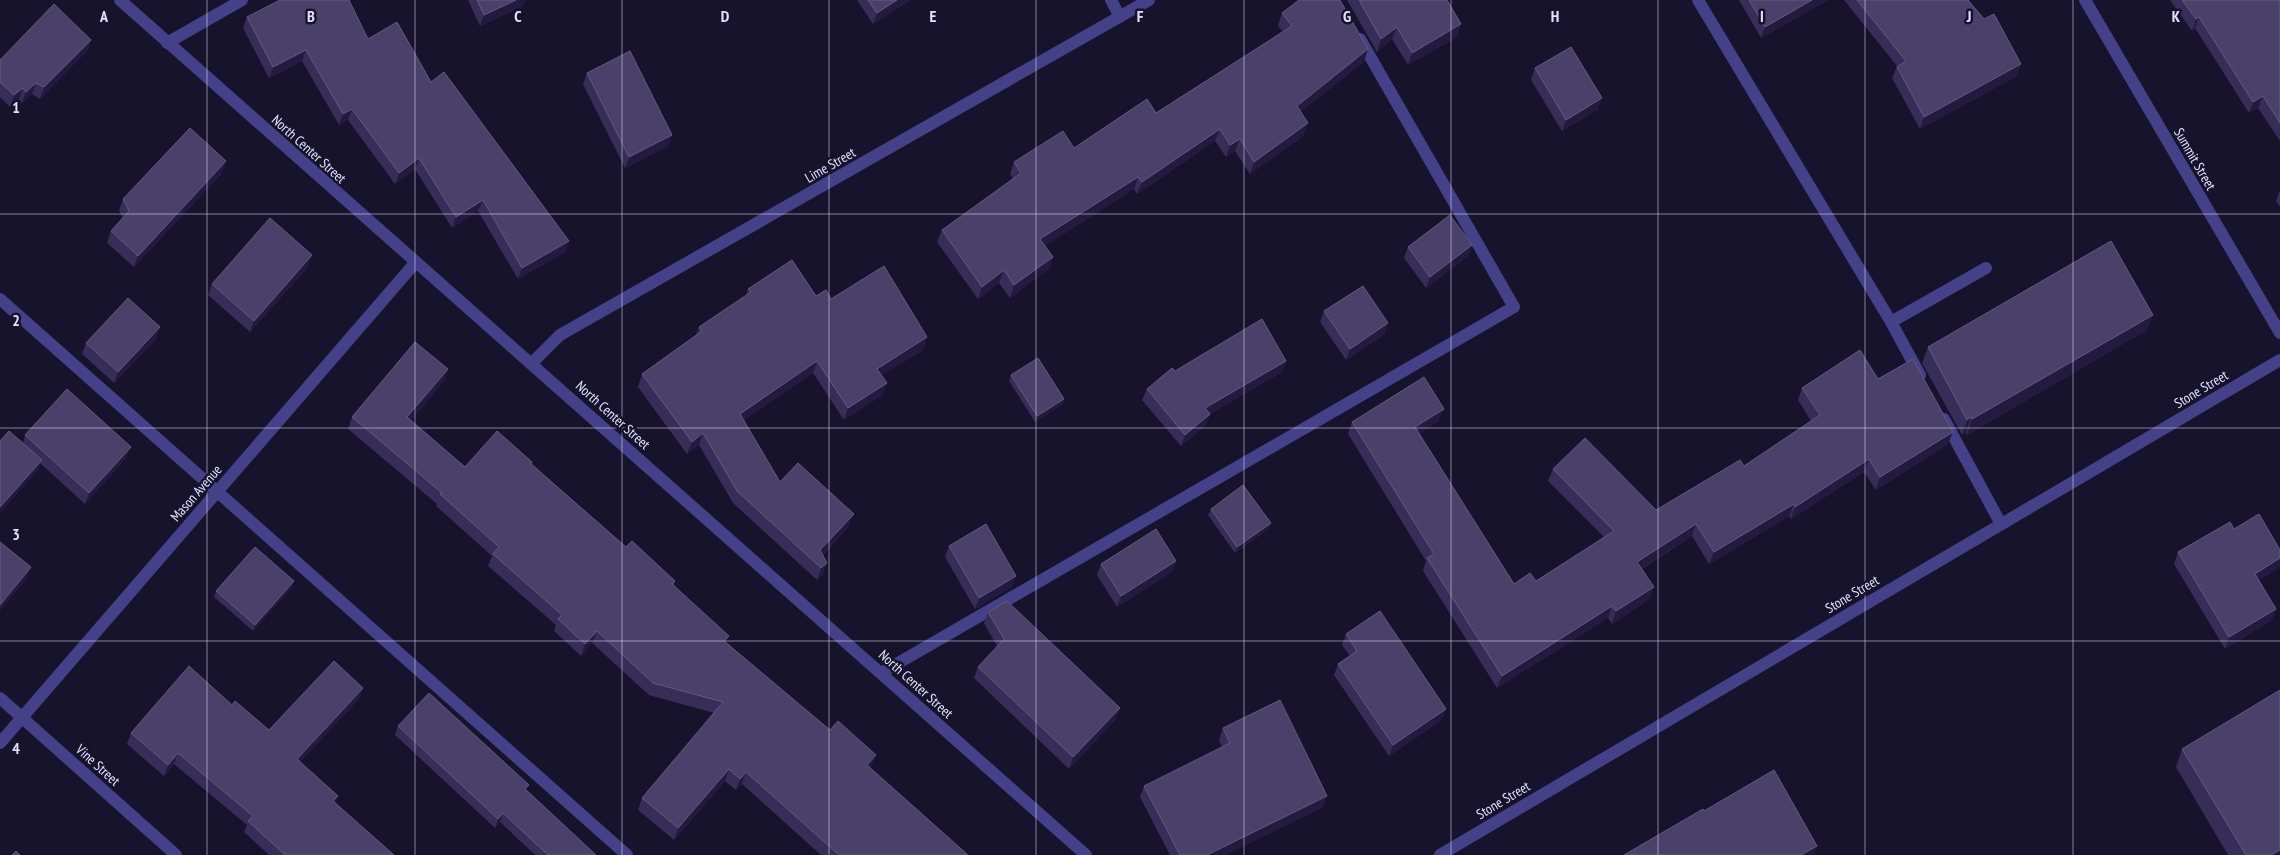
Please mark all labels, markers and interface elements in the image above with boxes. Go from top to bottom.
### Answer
text: A [99,6,109,26]
text: B [307,6,315,26]
text: C [514,6,522,26]
text: D [721,6,730,26]
text: E [930,6,937,26]
text: F [1137,6,1144,26]
text: G [1343,6,1351,26]
text: H [1551,6,1559,26]
text: I [1760,6,1764,26]
text: J [1966,6,1971,26]
text: K [2172,6,2181,26]
text: 1 [12,97,20,117]
street label: North Center Street [268,111,350,187]
street label: Summit Street [2170,125,2220,194]
street label: Lime Street [801,143,859,187]
text: 2 [12,310,20,330]
street label: Stone Street [2171,366,2231,412]
street label: North Center Street [572,377,654,453]
street label: Mason Avenue [166,461,226,525]
text: 3 [12,524,20,544]
street label: Stone Street [1822,571,1882,617]
street label: North Center Street [875,646,957,722]
text: 4 [12,738,20,758]
street label: Vine Street [71,740,124,790]
street label: Stone Street [1473,777,1533,823]

